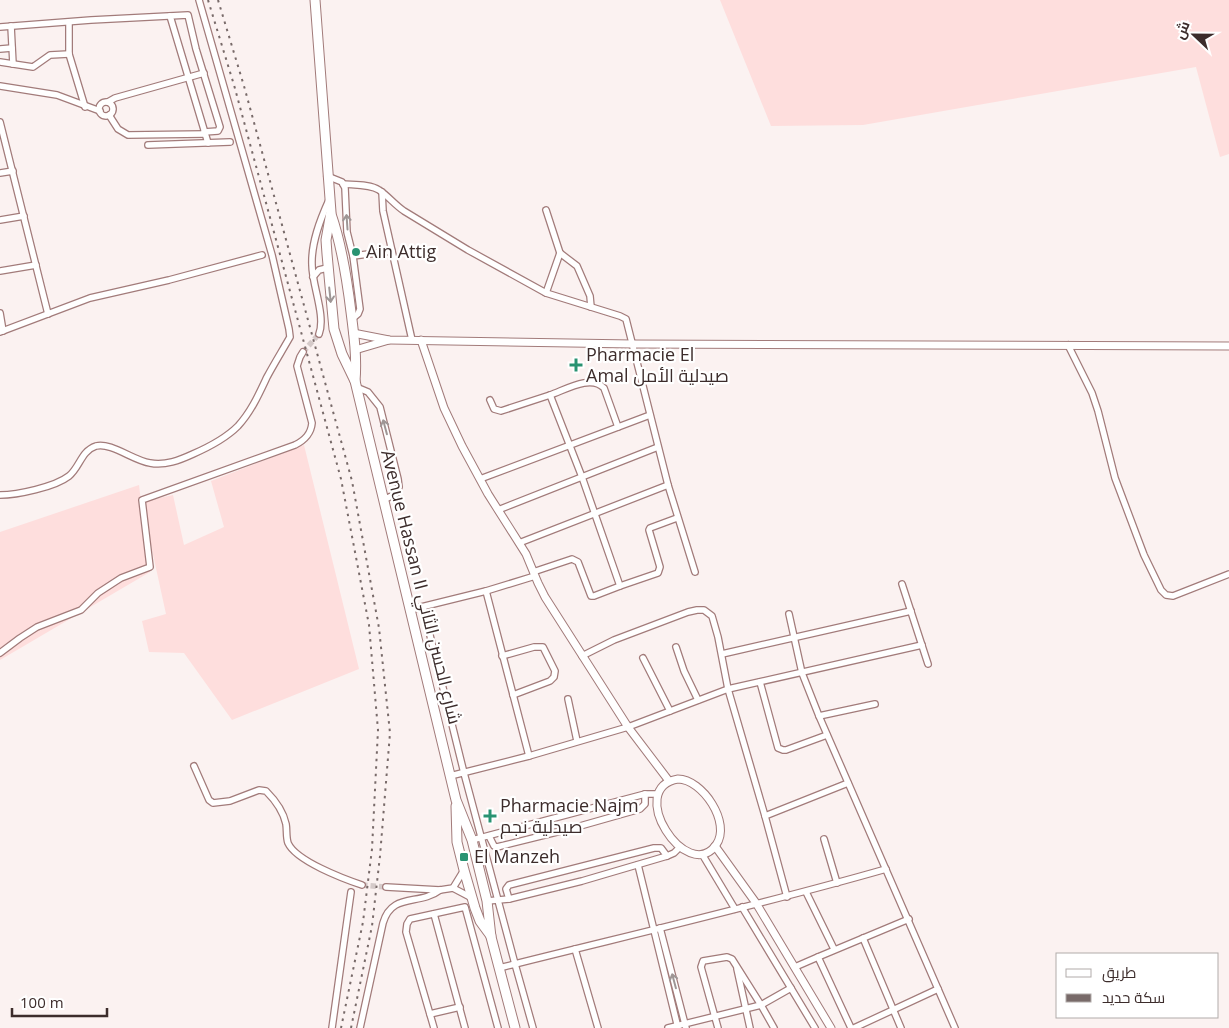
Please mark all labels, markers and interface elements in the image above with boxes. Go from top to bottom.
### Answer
north arrow [1169,10,1219,60]
text: ش [1169,18,1194,42]
one-way arrow [342,214,351,230]
place label: Ain Attig [366,239,436,263]
marker: Ain Attig [350,246,362,258]
one-way arrow [325,287,335,303]
place label: Pharmacie El Amal صيدلية الأمل [586,342,729,387]
marker: Pharmacie El Amal صيدلية الأمل [570,359,582,371]
one-way arrow [380,419,389,435]
street label: Avenue Hassan II شارع الحسن الثاني [373,447,468,727]
place label: Pharmacie Najm صيدلية نجم [500,793,639,839]
marker: Pharmacie Najm صيدلية نجم [484,810,496,822]
place label: El Manzeh [474,844,560,868]
marker: El Manzeh [458,851,470,863]
legend [1056,953,1219,1018]
text: طريق [1102,962,1136,983]
one-way arrow [669,973,678,989]
scale bar [12,986,108,1018]
text: سكة حديد [1102,987,1165,1007]
text: 100 m [20,992,64,1012]

